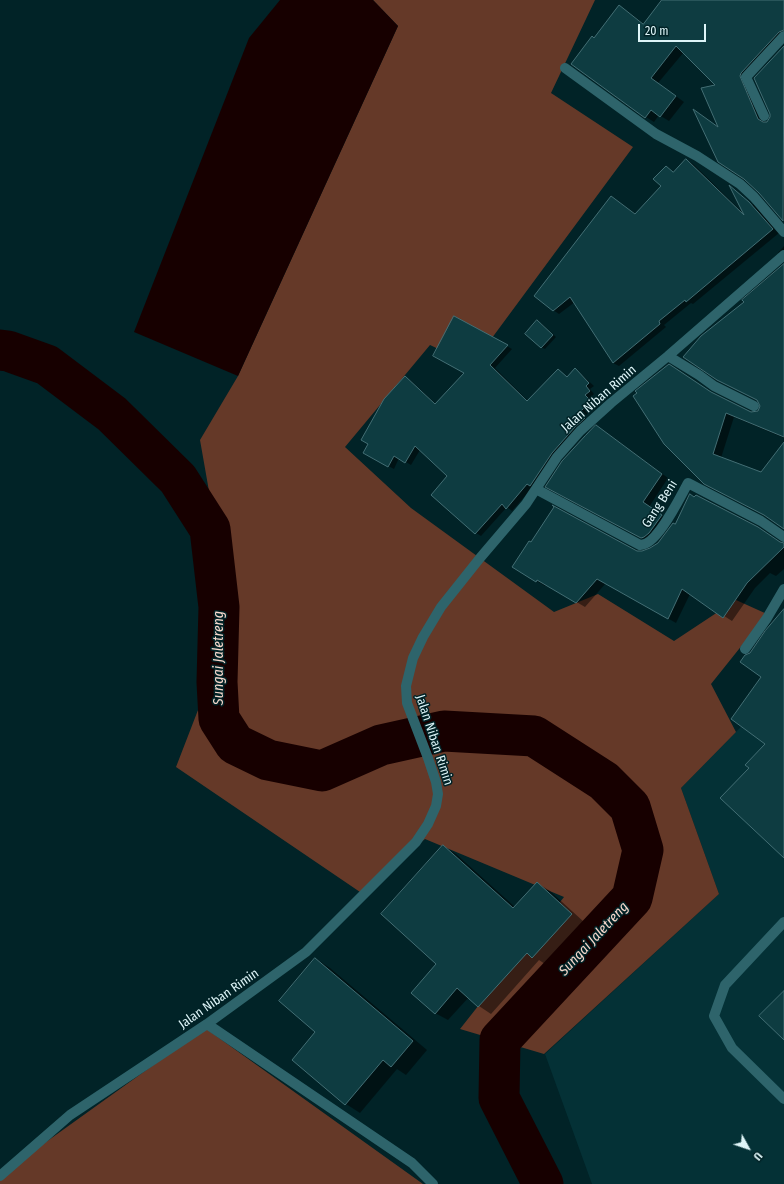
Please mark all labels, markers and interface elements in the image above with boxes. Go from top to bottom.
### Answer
scale bar [640,16,708,42]
text: 20 m [645,24,669,38]
street label: Jalan Niban Rimin [558,362,640,436]
street label: Gang Beni [639,477,681,531]
water label: Sungai Jaletreng [211,611,227,705]
street label: Jalan Niban Rimin [412,693,456,787]
water label: Sungai Jaletreng [556,899,632,979]
street label: Jalan Niban Rimin [176,966,262,1032]
north arrow [728,1128,768,1168]
text: U [751,1149,765,1163]

